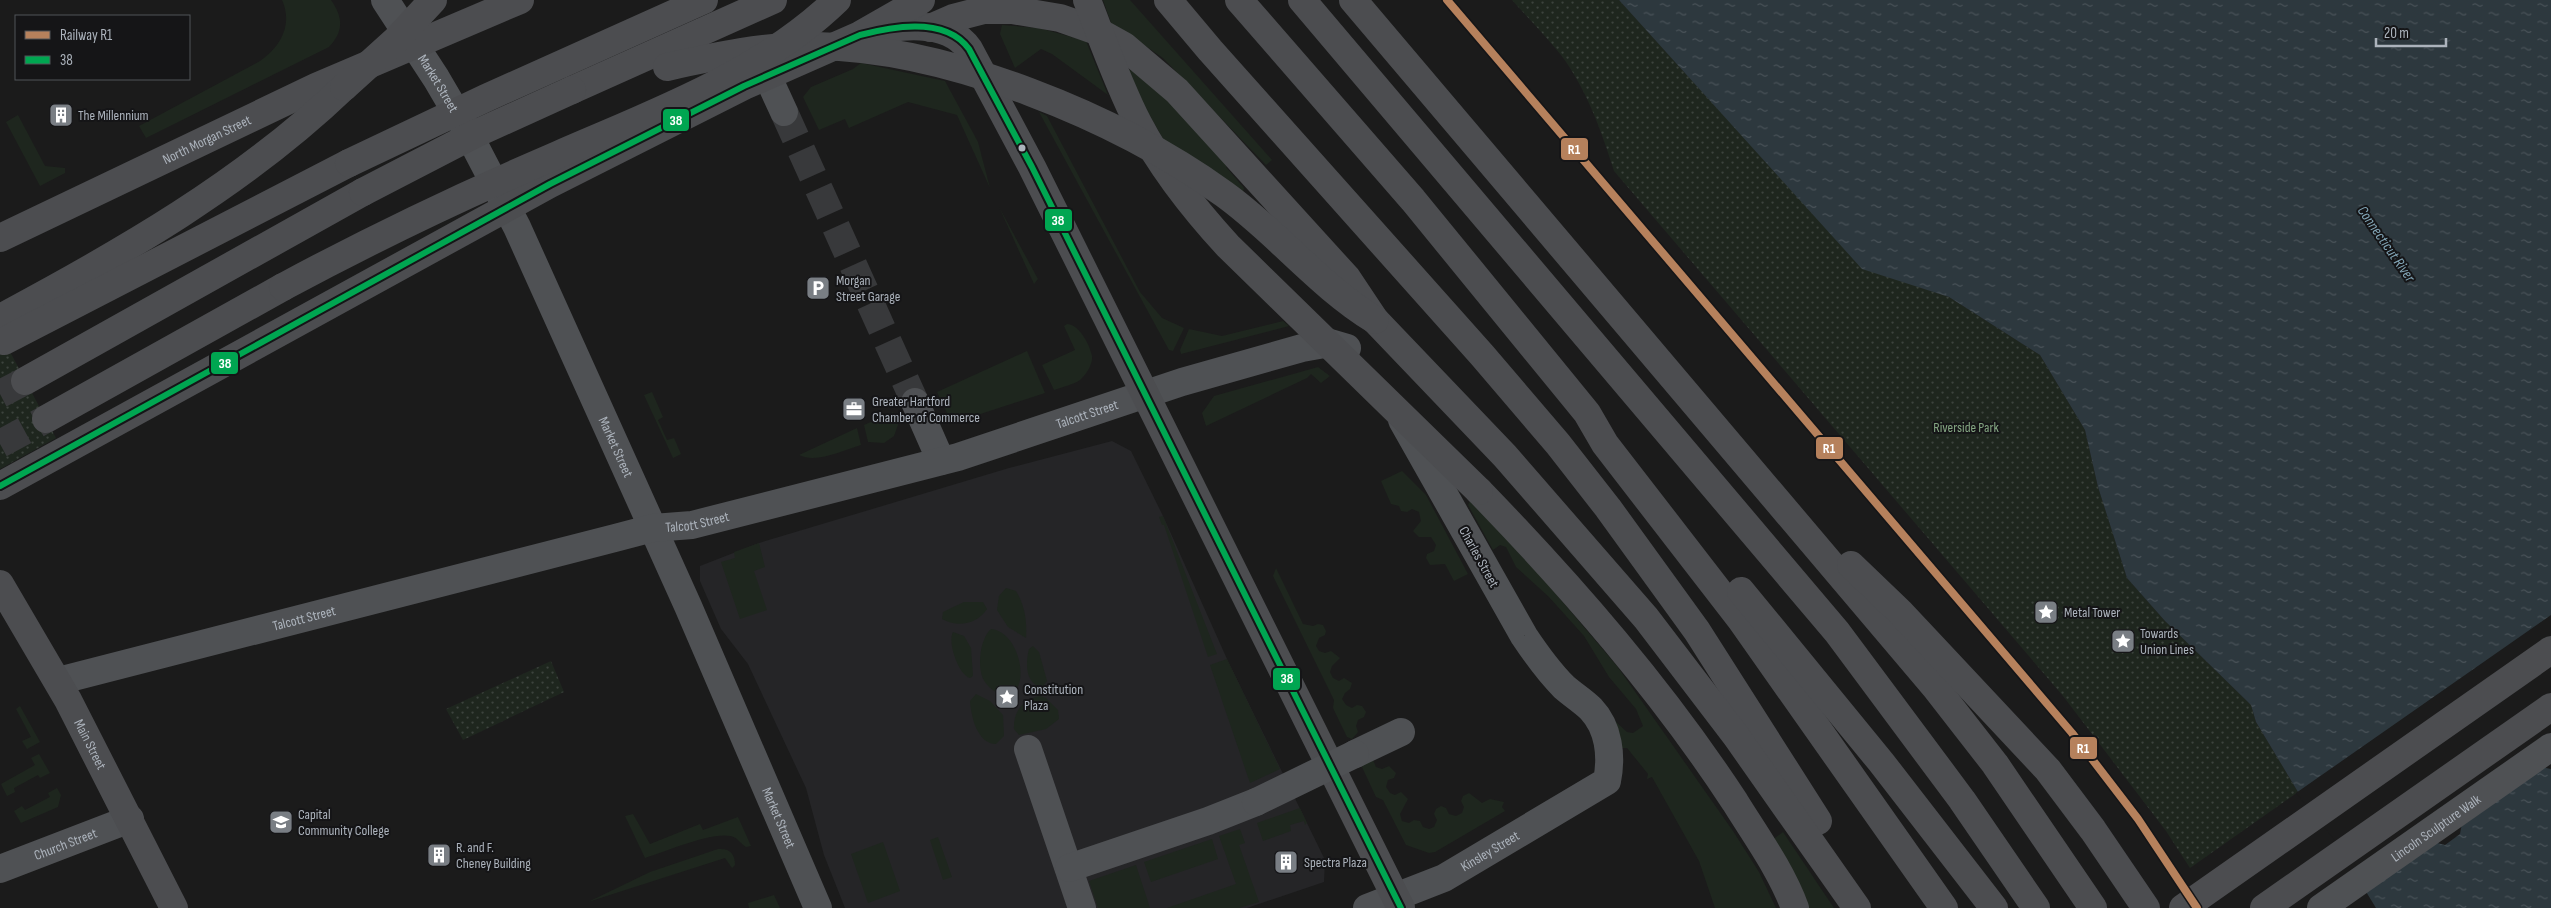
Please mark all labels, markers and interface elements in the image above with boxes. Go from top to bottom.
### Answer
legend [15,15,190,80]
scale bar [2376,15,2446,47]
text: 20 m [2384,24,2409,43]
text: Railway R1 [60,26,113,45]
text: 38 [60,51,73,70]
street label: Market Street [414,51,463,115]
building icon: The Millennium [48,102,74,128]
place label: The Millennium [78,107,149,124]
line badge: 38 [662,108,690,132]
street label: North Morgan Street [160,111,254,168]
text: 38 [670,112,683,129]
line badge: R1 [1560,137,1589,161]
text: R1 [1568,141,1581,158]
unlabelled marker [1017,143,1027,153]
water label: Connecticut River [2353,202,2420,286]
line badge: 38 [1044,208,1073,232]
text: 38 [1052,212,1065,229]
place label: Morgan Street Garage [836,272,900,305]
parking icon: Morgan Street Garage [805,275,831,301]
line badge: 38 [210,351,239,375]
text: 38 [219,355,232,372]
place label: Greater Hartford Chamber of Commerce [872,393,980,426]
office icon: Greater Hartford Chamber of Commerce [841,396,867,422]
street label: Talcott Street [1054,396,1120,432]
street label: Market Street [595,414,637,480]
park label: Riverside Park [1933,419,1999,436]
line badge: R1 [1815,436,1844,460]
text: R1 [1823,440,1836,457]
street label: Talcott Street [665,507,731,536]
street label: Charles Street [1455,523,1503,591]
place icon: Metal Tower [2033,599,2059,625]
street label: Talcott Street [271,602,337,634]
place label: Metal Tower [2064,604,2120,621]
place label: Towards Union Lines [2140,625,2194,658]
place icon: Towards Union Lines [2110,628,2136,654]
line badge: 38 [1272,667,1301,691]
text: 38 [1281,670,1294,687]
place label: Constitution Plaza [1024,681,1083,714]
place icon: Constitution Plaza [994,684,1020,710]
street label: Main Street [71,716,110,772]
line badge: R1 [2069,736,2098,760]
text: R1 [2077,740,2090,757]
street label: Market Street [759,785,800,851]
street label: Lincoln Sculpture Walk [2387,790,2484,865]
place label: Capital Community College [298,806,389,839]
school or university icon: Capital Community College [268,809,294,835]
street label: Church Street [32,824,99,864]
street label: Kinsley Street [1457,827,1522,875]
place label: R. and F. Cheney Building [456,839,531,872]
building icon: R. and F. Cheney Building [426,842,452,868]
building icon: Spectra Plaza [1273,849,1299,875]
place label: Spectra Plaza [1304,854,1367,871]

